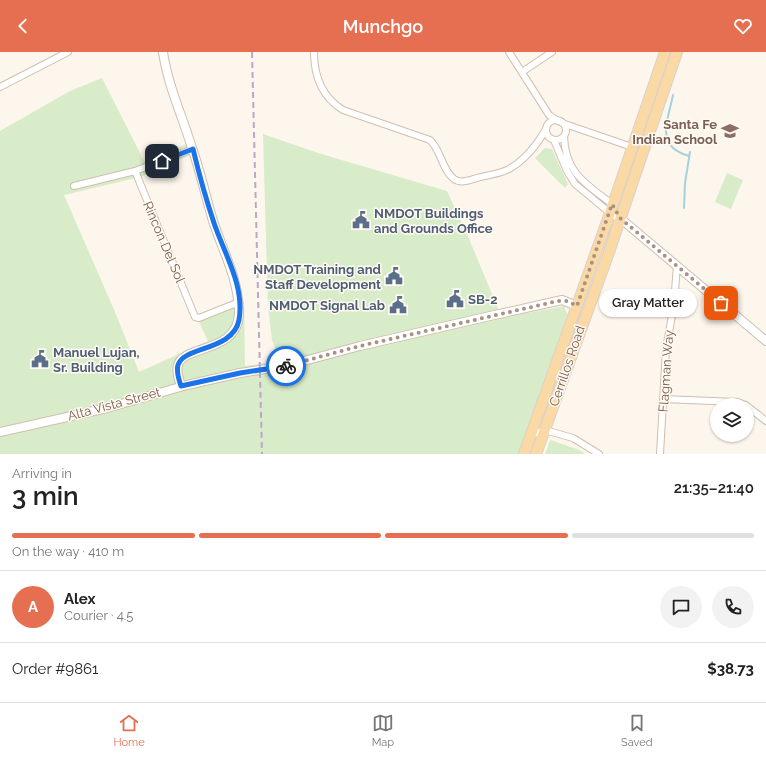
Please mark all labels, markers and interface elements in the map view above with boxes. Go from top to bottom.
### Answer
icon: back [12,15,34,37]
icon: heart [732,15,754,37]
text: Munchgo [343,16,423,37]
place label: Santa Fe Indian School [632,117,718,147]
school or university icon: Santa Fe Indian School [720,121,740,141]
pin [145,144,179,178]
icon: home [151,150,173,172]
street label: Rincon Del Sol [140,199,188,285]
place label: NMDOT Buildings and Grounds Office [374,206,493,236]
public building icon: NMDOT Buildings and Grounds Office [351,210,371,230]
place label: NMDOT Training and Staff Development [253,262,381,292]
public building icon: NMDOT Training and Staff Development [384,266,404,286]
pin [704,286,738,320]
public building icon: SB-2 [445,289,465,309]
callout: Gray Matter [599,289,697,317]
place label: SB-2 [468,292,498,307]
icon: bag [710,292,732,314]
public building icon: NMDOT Signal Lab [388,295,408,315]
text: Gray Matter [612,295,684,310]
place label: NMDOT Signal Lab [269,298,385,313]
street label: Cerrillos Road [546,324,588,408]
street label: Flagman Way [656,329,676,413]
place label: Manuel Lujan, Sr. Building [53,345,140,375]
courier [266,346,306,386]
public building icon: Manuel Lujan, Sr. Building [30,349,50,369]
icon: bike [275,355,297,377]
street label: Alta Vista Street [66,384,163,424]
map controls [710,398,754,442]
button: layers [710,398,754,442]
text: Arriving in [12,466,72,481]
text: 21:35–21:40 [674,479,754,497]
text: 3 min [12,481,79,511]
text: On the way · 410 m [12,544,124,559]
button: chat [660,586,702,628]
button: phone [712,586,754,628]
text: Alex [64,590,95,608]
text: A [28,598,38,616]
text: Courier · 4.5 [64,608,133,623]
text: Order #9861 [12,660,99,678]
text: $38.73 [707,660,754,678]
tab: Home [114,712,145,749]
tab: Map [372,712,394,749]
tab: Saved [621,712,652,749]

